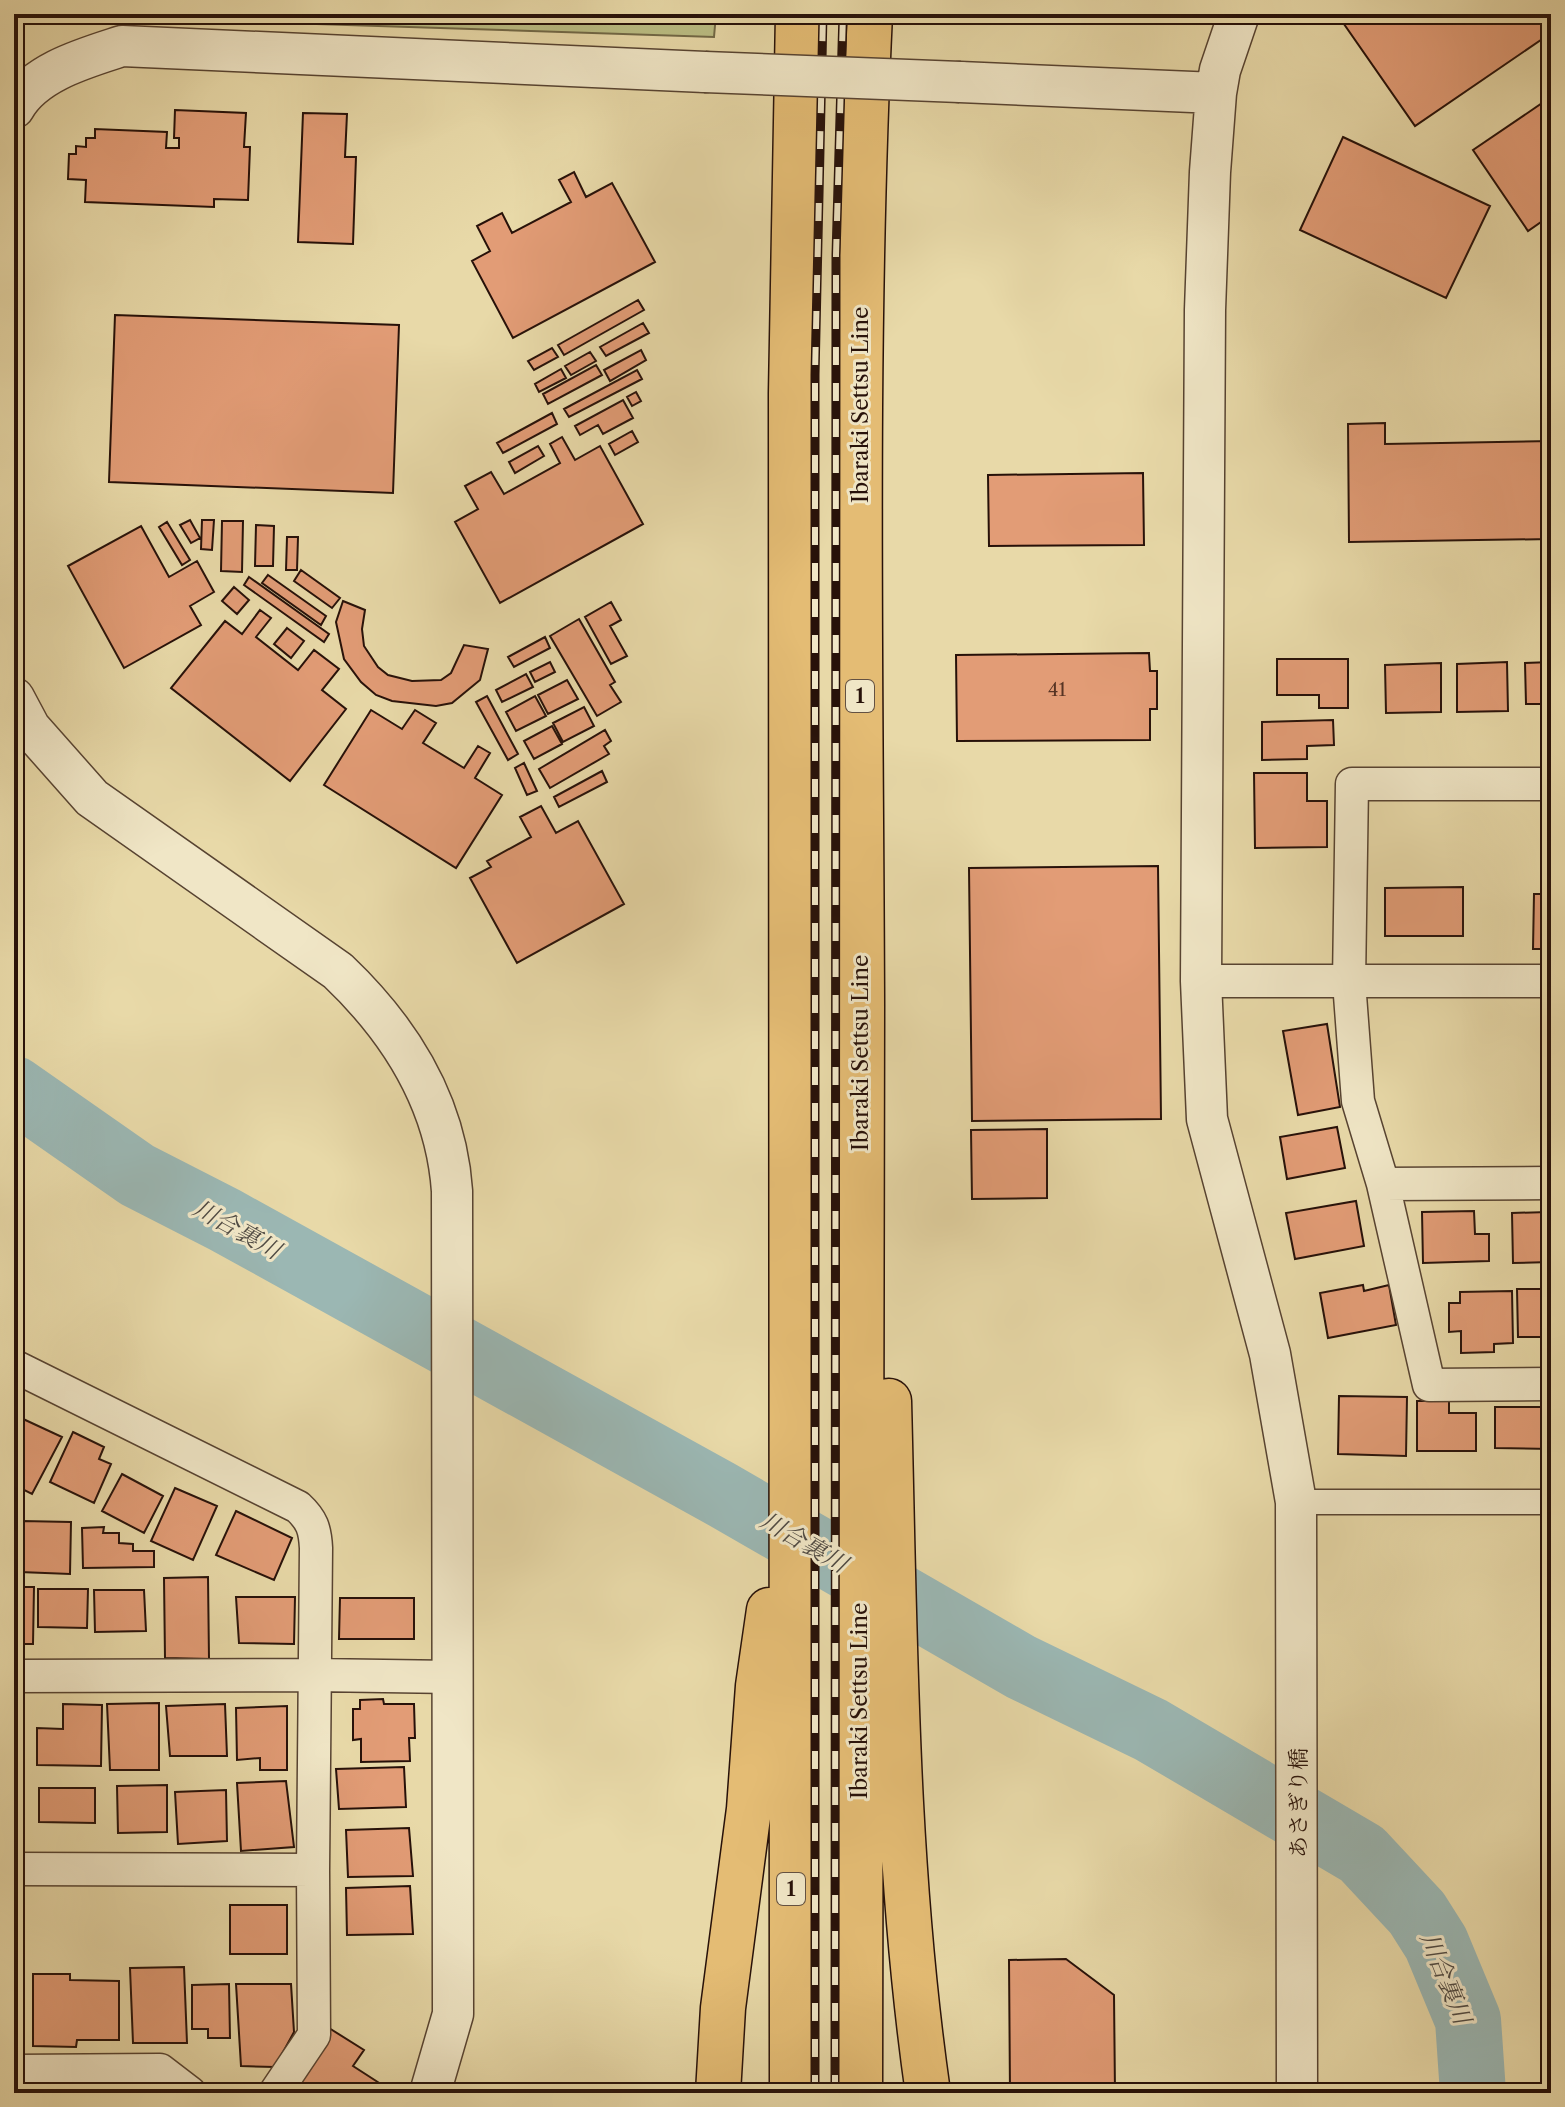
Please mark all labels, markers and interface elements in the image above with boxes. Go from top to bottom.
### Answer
street label: Ibaraki Settsu Line [847,307,874,503]
house number: 41 [1048,679,1066,701]
road number: 1 [846,680,874,712]
street label: Ibaraki Settsu Line [847,955,874,1151]
water label: 川合裏川 [188,1193,289,1266]
water label: 川合裏川 [755,1505,855,1580]
street label: Ibaraki Settsu Line [846,1603,873,1799]
street label: あさぎり橋 [1285,1748,1312,1858]
road number: 1 [777,1873,805,1905]
water label: 川合裏川 [1415,1928,1479,2031]

